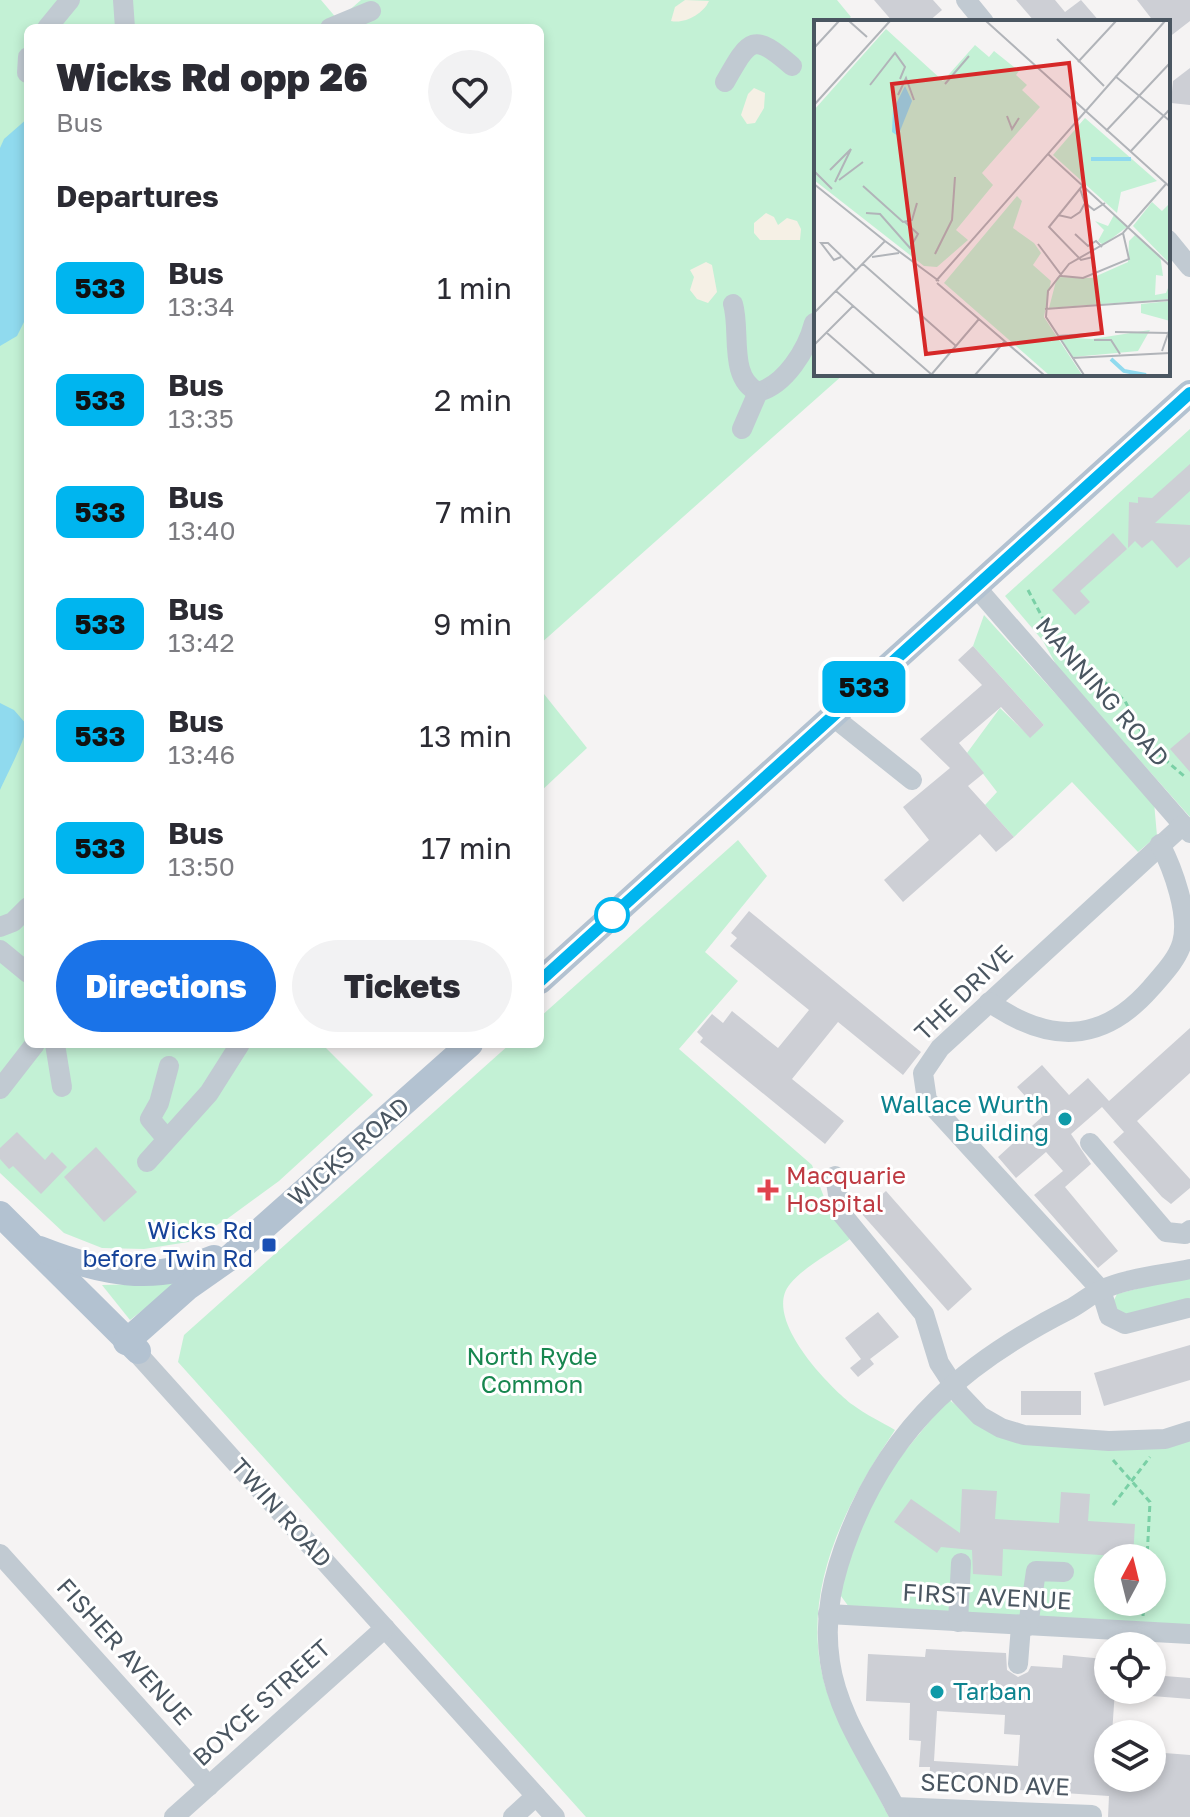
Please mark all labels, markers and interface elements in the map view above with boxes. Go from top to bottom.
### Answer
inset map [814,20,1170,376]
button: heart [428,50,512,134]
text: Wicks Rd opp 26 [56,54,368,99]
text: Bus [56,107,103,138]
text: Departures [56,178,219,214]
text: Bus [168,255,224,291]
text: 1 min [437,270,512,306]
text: 533 [74,271,126,304]
text: 13:34 [168,291,235,322]
text: Bus [168,367,224,403]
text: 2 min [434,382,512,418]
text: 533 [74,383,126,416]
text: 13:35 [168,403,234,434]
text: Bus [168,479,224,515]
text: 7 min [436,494,512,530]
text: 533 [74,495,126,528]
text: 13:40 [168,515,236,546]
text: Bus [168,591,224,627]
text: 9 min [433,606,512,642]
text: 533 [74,607,126,640]
street label: MANNING ROAD [1030,610,1176,772]
text: 13:42 [168,627,235,658]
line badge: 533 [818,661,910,713]
text: 533 [838,670,890,703]
text: Bus [168,703,224,739]
text: 13 min [419,718,512,754]
text: 533 [74,719,126,752]
text: 13:46 [168,739,235,770]
text: Bus [168,815,224,851]
text: 17 min [421,830,512,866]
text: 533 [74,831,126,864]
text: 13:50 [168,851,235,882]
unlabelled marker [595,898,629,932]
street label: THE DRIVE [908,938,1018,1046]
button: Directions [56,940,276,1032]
button: Tickets [292,940,512,1032]
place label: Wallace Wurth Building [880,1089,1049,1146]
street label: WICKS ROAD [282,1090,414,1211]
marker: Wallace Wurth Building [1056,1110,1074,1128]
place label: Macquarie Hospital [786,1160,906,1217]
marker: Macquarie Hospital [757,1179,779,1201]
place label: Wicks Rd before Twin Rd [82,1215,253,1272]
marker: Wicks Rd before Twin Rd [260,1236,278,1254]
park label: North Ryde Common [467,1341,597,1398]
street label: TWIN ROAD [226,1451,339,1573]
north arrow [1094,1544,1166,1616]
map controls [1094,1544,1166,1792]
street label: FISHER AVENUE [52,1572,199,1730]
street label: FIRST AVENUE [902,1577,1072,1614]
street label: BOYCE STREET [186,1632,336,1771]
button: locate [1094,1632,1166,1704]
place label: Tarban [953,1676,1032,1705]
marker: Tarban [928,1683,946,1701]
button: layers [1094,1720,1166,1792]
street label: SECOND AVE [920,1766,1070,1801]

